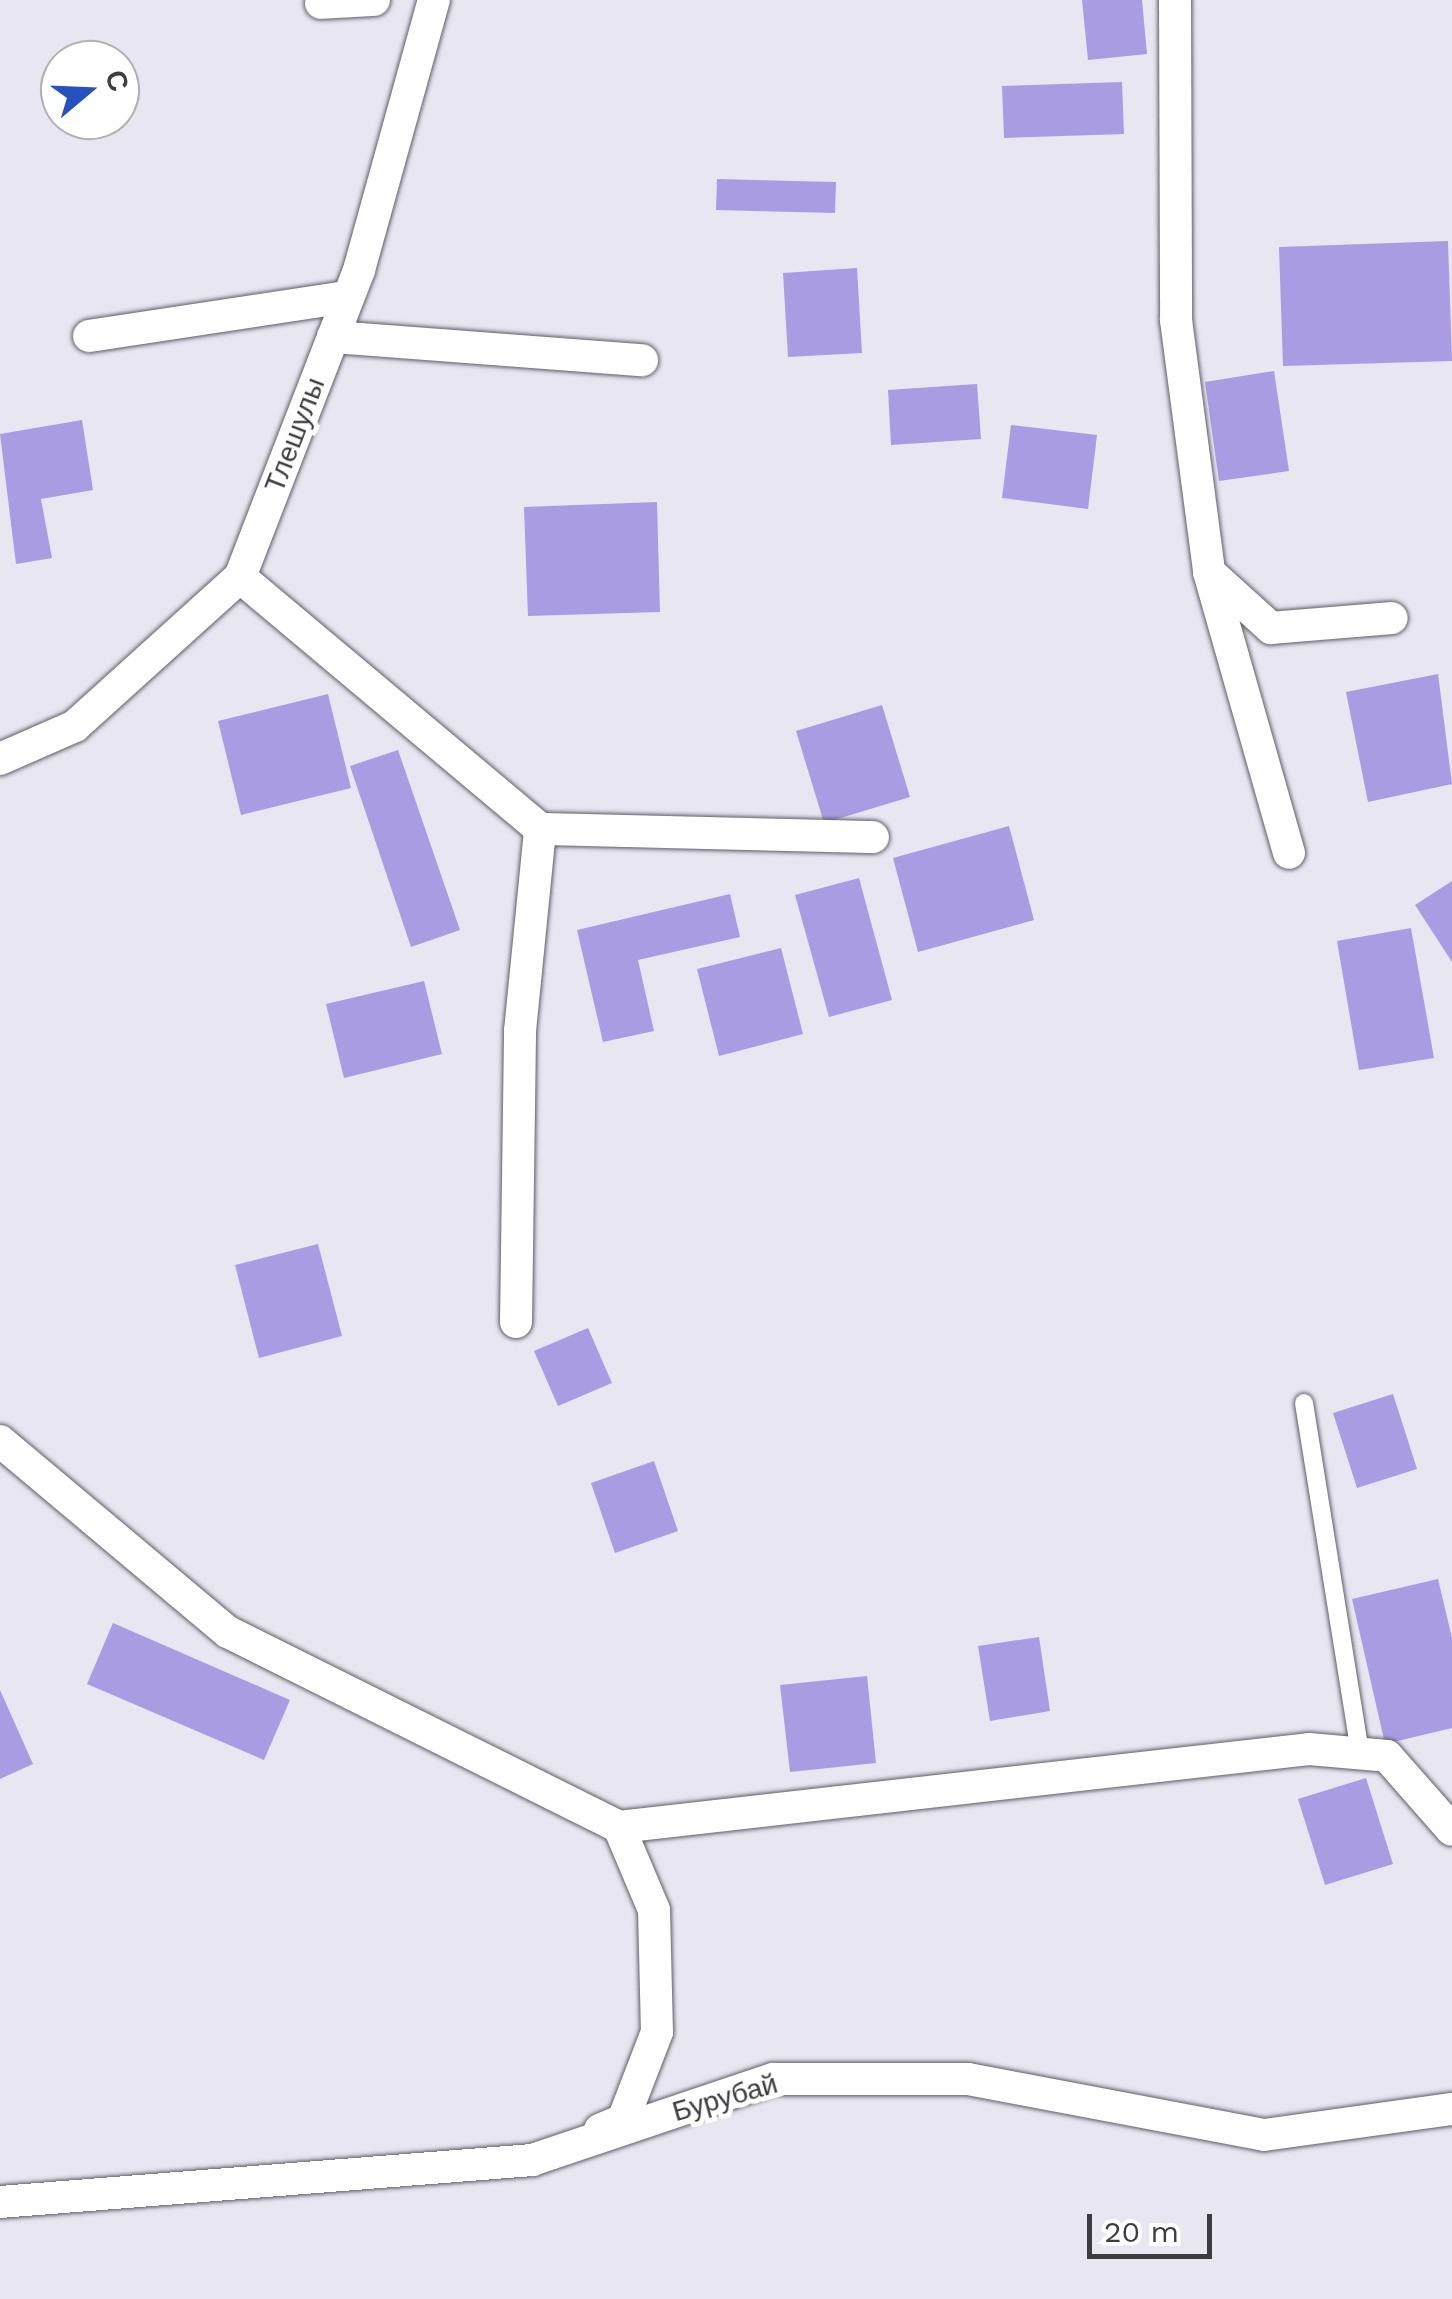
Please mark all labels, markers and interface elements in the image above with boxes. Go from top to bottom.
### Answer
north arrow [40,40,140,140]
text: С [98,66,136,96]
street label: Тлешулы [258,373,332,497]
street label: Бурубай [669,2067,781,2129]
scale bar [1092,2194,1217,2256]
text: 20 m [1104,2214,1179,2249]

